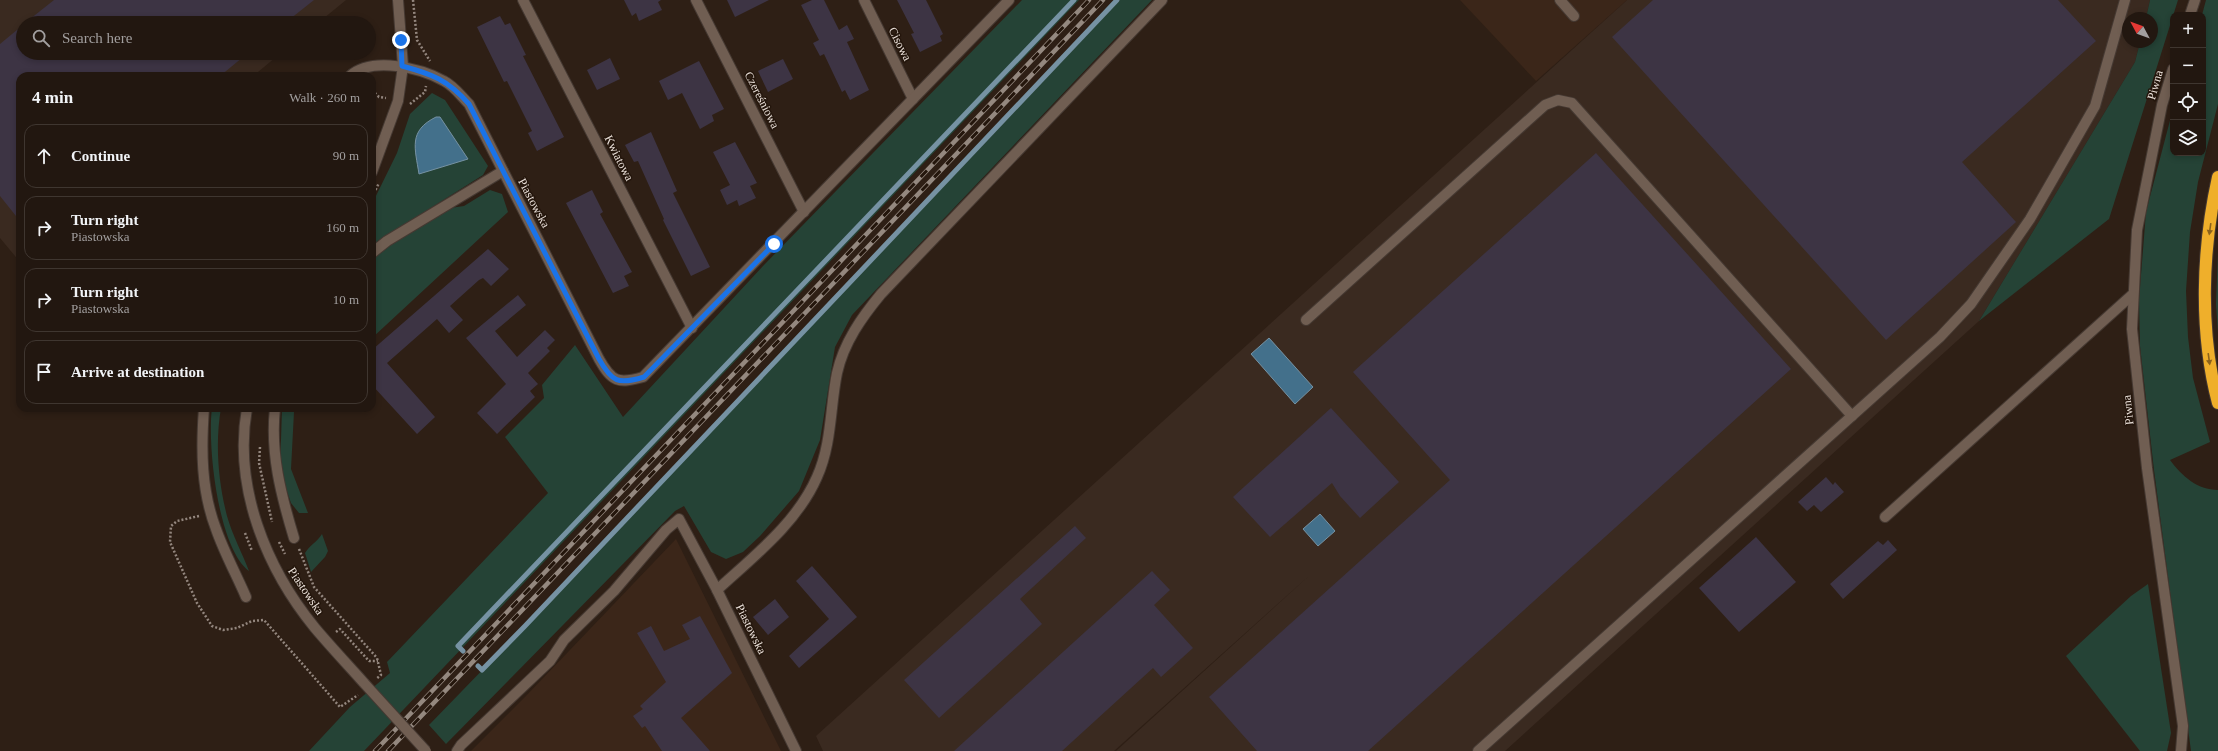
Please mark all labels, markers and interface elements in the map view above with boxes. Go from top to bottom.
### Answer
north arrow [2122,12,2158,48]
map controls [2170,12,2206,156]
button: + [2170,12,2206,48]
search box [16,16,376,60]
street label: Cisowa [886,25,915,64]
icon: search [30,27,52,49]
text: Search here [62,30,132,46]
route end [392,31,410,49]
button: − [2170,48,2206,84]
street label: Piwna [2144,68,2166,101]
street label: Czereśniowa [742,69,783,131]
button: locate [2170,84,2206,120]
text: 4 min [32,88,73,107]
text: Walk · 260 m [289,90,360,105]
button: layers [2170,120,2206,156]
street label: Kwiatowa [602,133,637,184]
icon: ahead [33,145,55,167]
text: Continue [71,148,130,164]
text: 90 m [333,148,359,163]
street label: Piastowska [515,176,553,231]
text: Turn right [71,212,138,228]
icon: right [33,217,55,239]
text: 160 m [326,220,359,235]
one-way arrow [2207,223,2213,235]
text: Piastowska [71,229,130,244]
route start [765,235,783,253]
text: Turn right [71,284,138,300]
icon: right [33,289,55,311]
text: 10 m [333,292,359,307]
text: Piastowska [71,301,130,316]
one-way arrow [2206,353,2212,365]
icon: arrive [33,361,55,383]
text: Arrive at destination [71,364,204,380]
street label: Piwna [2119,394,2137,426]
street label: Piastowska [285,565,327,618]
street label: Piastowska [733,602,769,657]

